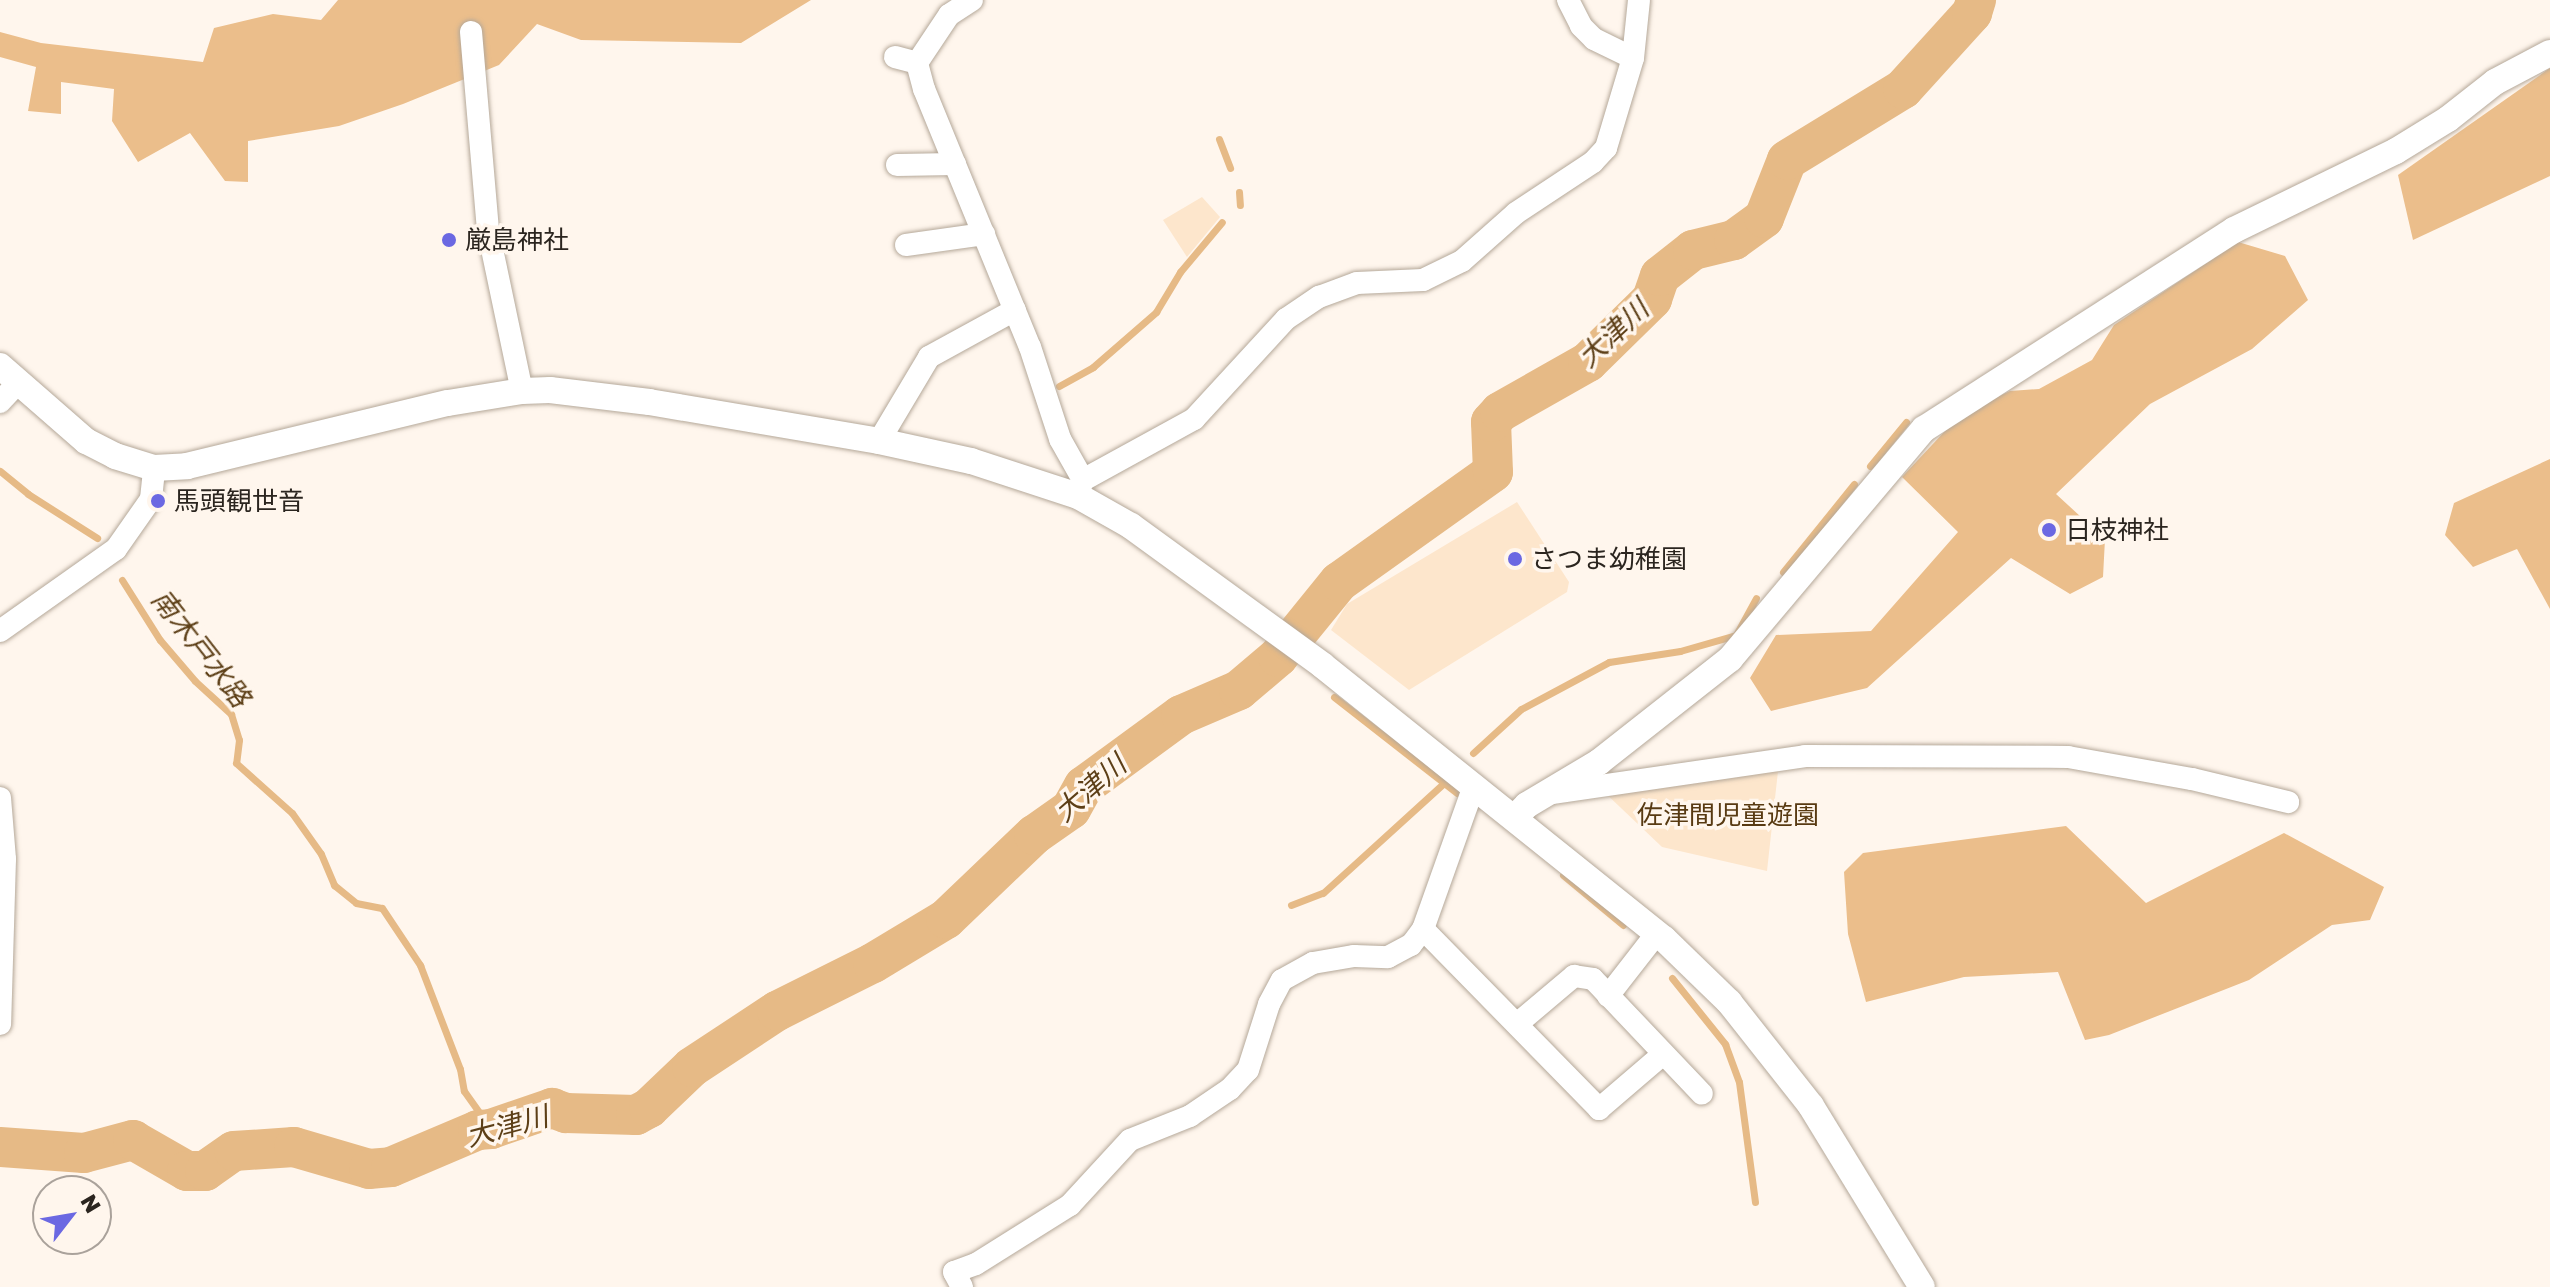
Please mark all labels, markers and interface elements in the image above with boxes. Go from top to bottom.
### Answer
place label: 厳島神社 [465,224,569,256]
marker: 厳島神社 [440,231,458,249]
water label: 大津川 [1571,292,1655,374]
place label: 馬頭観世音 [174,485,304,517]
marker: 馬頭観世音 [149,492,167,510]
place label: 日枝神社 [2065,514,2169,546]
marker: 日枝神社 [2040,521,2058,539]
place label: さつま幼稚園 [1531,543,1687,575]
marker: さつま幼稚園 [1506,550,1524,568]
water label: 南木戸水路 [145,582,257,714]
water label: 大津川 [1047,748,1133,828]
park label: 佐津間児童遊園 [1637,799,1819,831]
water label: 大津川 [462,1099,552,1153]
north arrow [32,1175,112,1255]
text: N [75,1189,107,1218]

